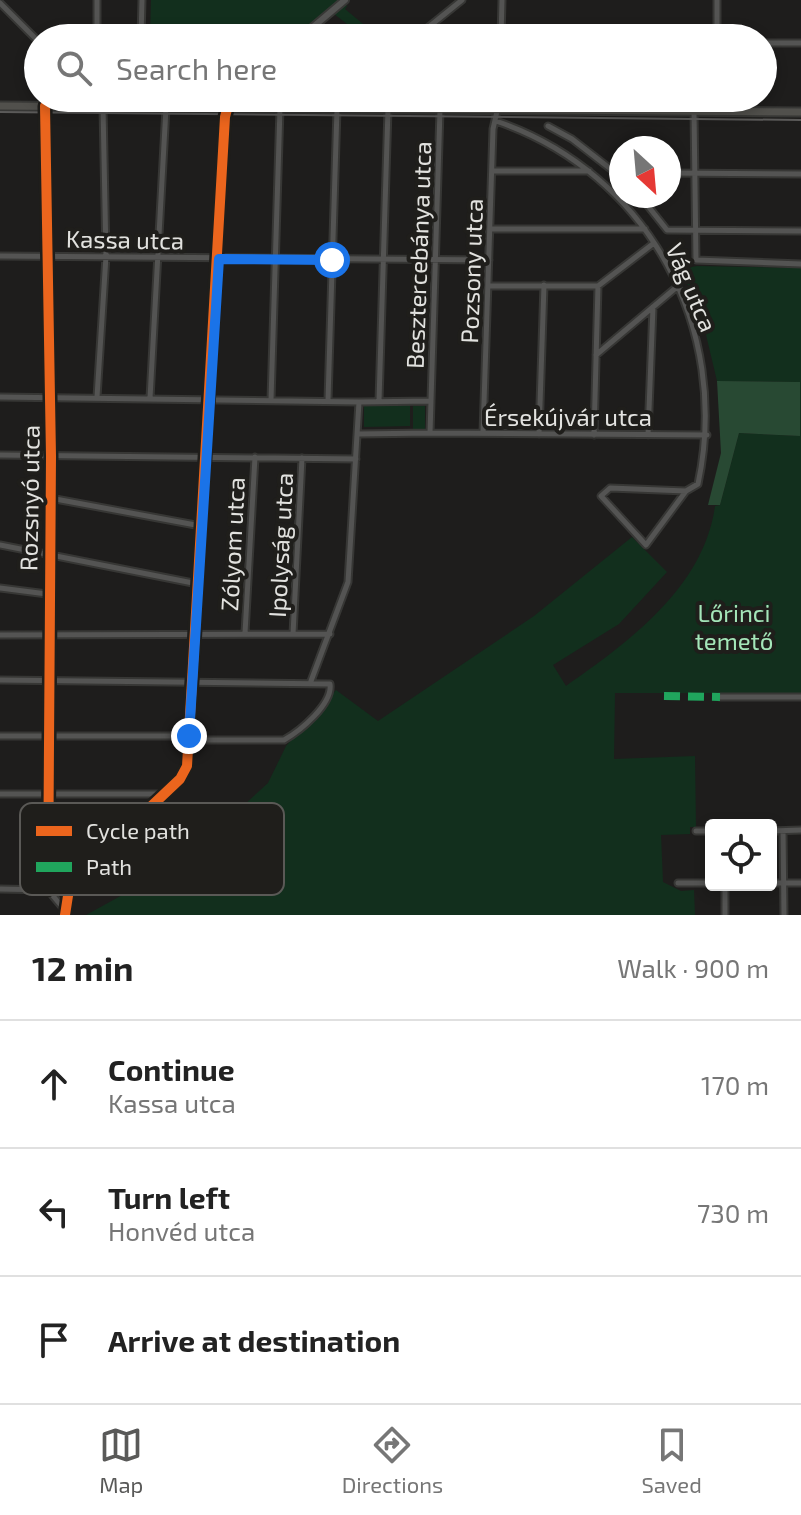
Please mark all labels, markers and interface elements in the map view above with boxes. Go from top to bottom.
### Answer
search box [24,24,777,112]
icon: search [52,46,96,90]
text: Search here [116,50,277,86]
north arrow [609,136,681,208]
street label: Besztercebánya utca [400,141,436,369]
street label: Pozsony utca [454,198,488,344]
street label: Kassa utca [66,223,184,255]
street label: Vág utca [660,238,724,336]
route start [314,242,350,278]
street label: Érsekújvár utca [484,402,652,431]
street label: Rozsnyó utca [13,425,45,571]
street label: Ipolyság utca [262,472,298,618]
street label: Zólyom utca [214,476,250,612]
park label: Lőrinci temető [695,598,773,655]
route end [171,718,207,754]
legend [20,803,284,895]
text: Cycle path [86,817,190,843]
map controls [705,819,777,891]
button: locate [705,819,777,891]
text: Path [86,853,132,879]
text: 12 min [32,947,134,988]
text: Walk · 900 m [617,952,769,983]
text: Continue [108,1051,235,1087]
icon: ahead [32,1062,76,1106]
text: 170 m [701,1069,769,1100]
text: Kassa utca [108,1087,236,1118]
text: Turn left [108,1179,230,1215]
icon: left [32,1190,76,1234]
text: 730 m [697,1197,769,1228]
text: Honvéd utca [108,1215,255,1246]
icon: arrive [32,1318,76,1362]
text: Arrive at destination [108,1322,400,1358]
tab: Map [99,1423,143,1497]
tab: Directions [342,1423,443,1497]
tab: Saved [641,1423,702,1497]

